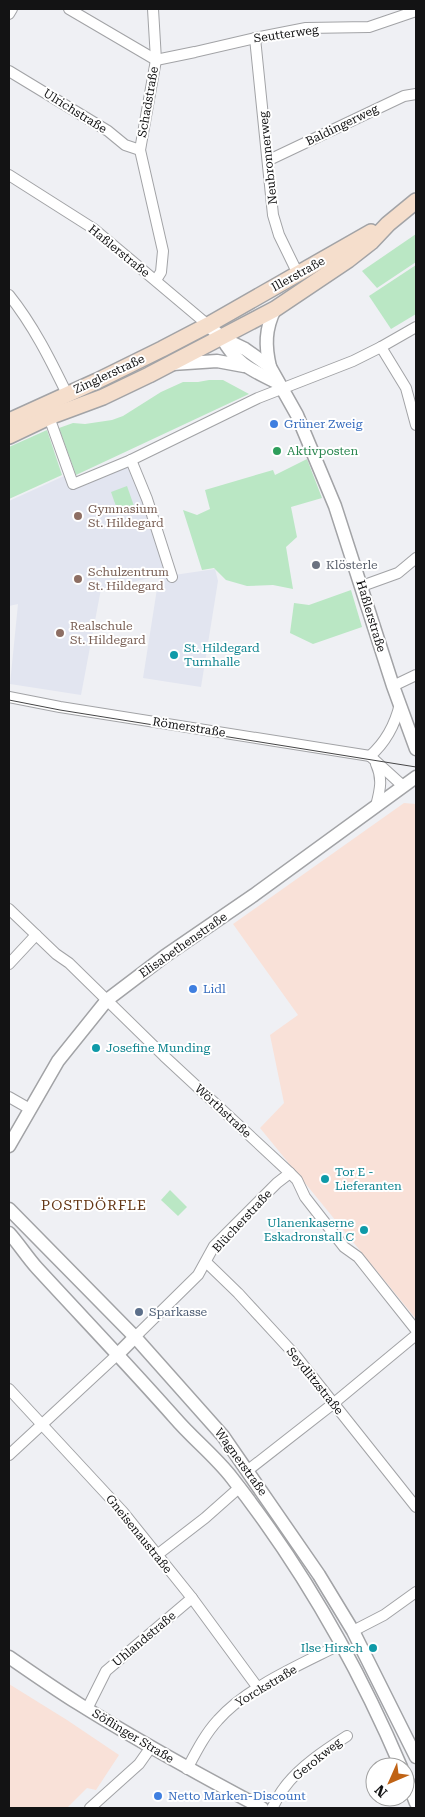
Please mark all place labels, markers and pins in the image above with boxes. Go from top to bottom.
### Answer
place label: Grüner Zweig [284,417,363,431]
marker: Grüner Zweig [268,418,280,430]
place label: Aktivposten [287,444,358,458]
marker: Aktivposten [271,445,283,457]
place label: Gymnasium St. Hildegard [88,502,164,530]
marker: Gymnasium St. Hildegard [72,510,84,522]
place label: Klösterle [326,558,378,572]
marker: Klösterle [310,559,322,571]
place label: Schulzentrum St. Hildegard [88,565,169,593]
marker: Schulzentrum St. Hildegard [72,573,84,585]
place label: Realschule St. Hildegard [70,619,146,647]
marker: Realschule St. Hildegard [54,627,66,639]
place label: St. Hildegard Turnhalle [184,641,260,669]
marker: St. Hildegard Turnhalle [168,649,180,661]
place label: Lidl [203,982,226,996]
marker: Lidl [187,983,199,995]
place label: Josefine Munding [106,1041,210,1055]
marker: Josefine Munding [90,1042,102,1054]
place label: Tor E - Lieferanten [335,1165,402,1193]
marker: Tor E - Lieferanten [319,1173,331,1185]
place label: Ulanenkaserne Eskadronstall C [264,1216,354,1244]
marker: Ulanenkaserne Eskadronstall C [358,1224,370,1236]
place label: Sparkasse [149,1305,208,1319]
marker: Sparkasse [133,1306,145,1318]
place label: Ilse Hirsch [301,1641,363,1655]
marker: Ilse Hirsch [367,1642,379,1654]
place label: Netto Marken-Discount [168,1789,306,1803]
marker: Netto Marken-Discount [152,1790,164,1802]

